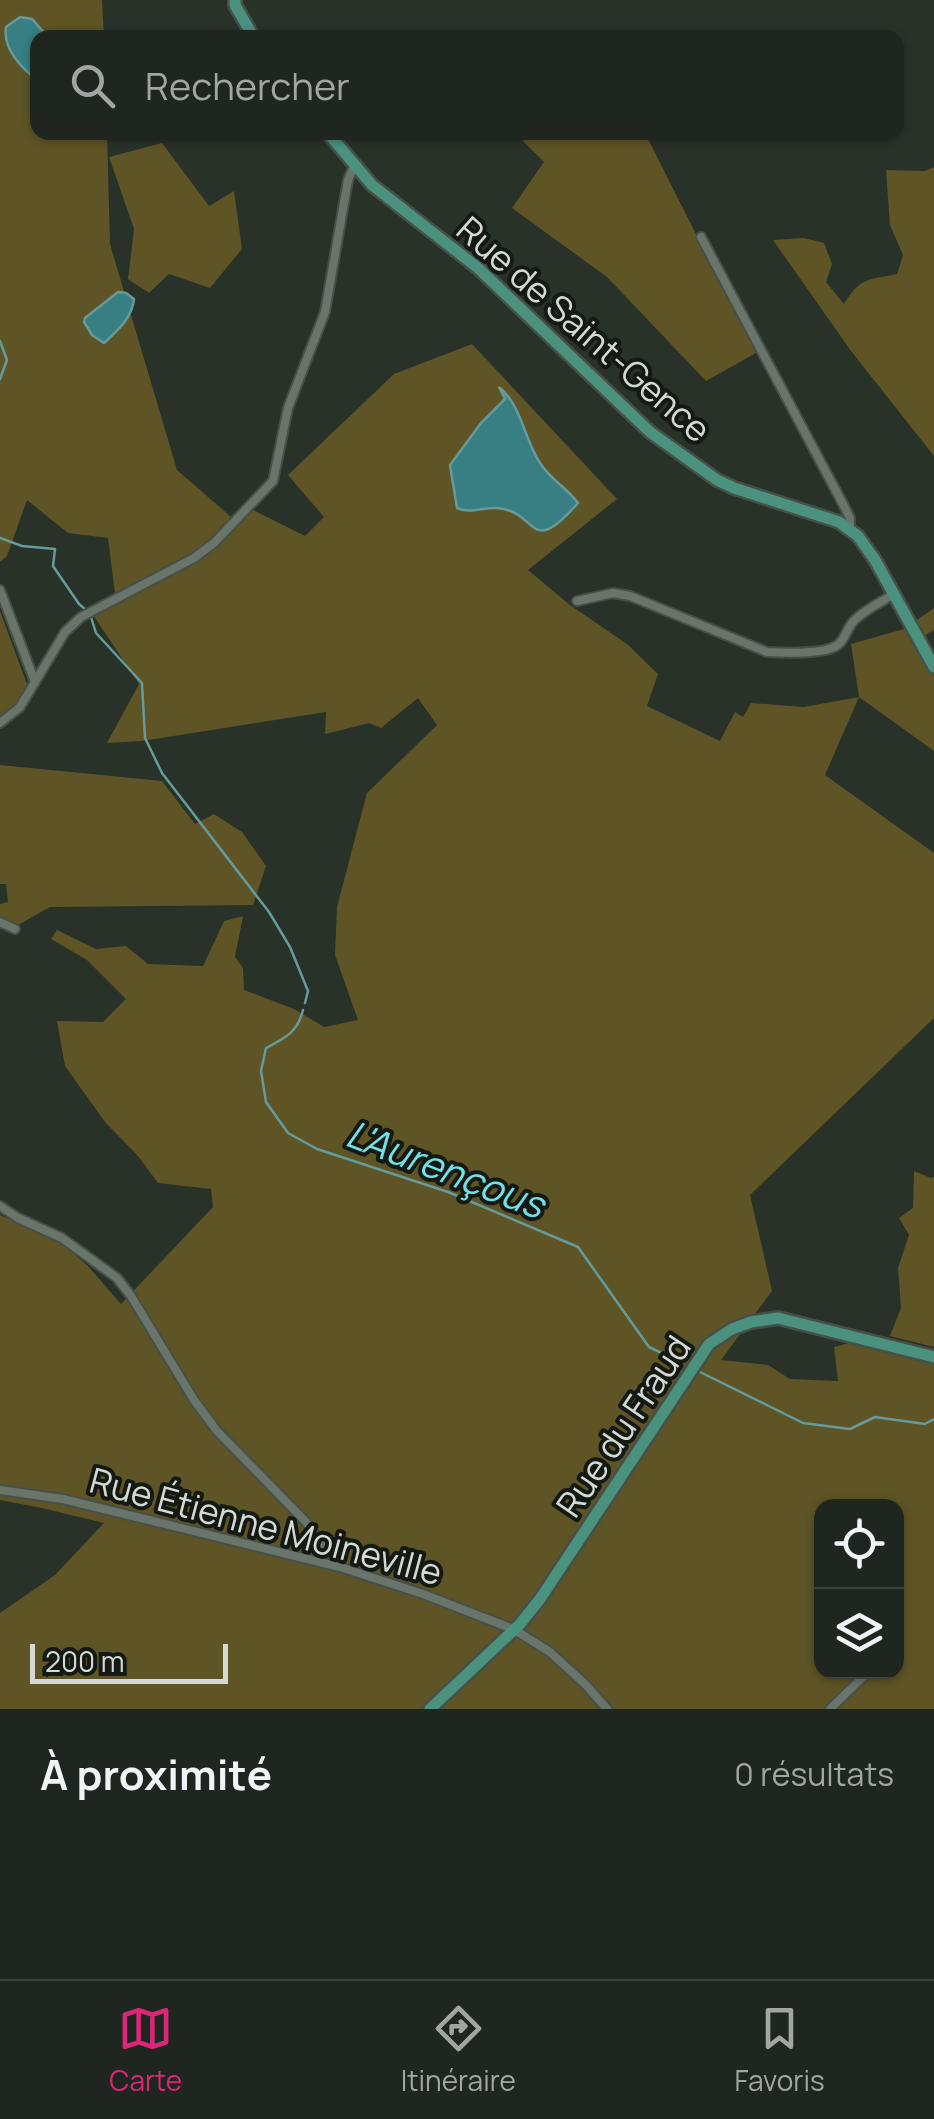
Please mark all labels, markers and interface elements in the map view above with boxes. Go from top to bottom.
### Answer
search box [30,30,904,140]
icon: search [65,58,120,113]
text: Rechercher [145,59,350,111]
street label: Rue de Saint-Gence [447,205,721,453]
water label: L'Aurençous [340,1106,555,1231]
street label: Rue du Fraud [545,1326,701,1526]
street label: Rue Étienne Moineville [85,1456,447,1596]
map controls [814,1499,904,1679]
button: locate [814,1499,904,1589]
button: layers [814,1589,904,1679]
scale bar [30,1639,228,1684]
text: 200 m [45,1642,124,1680]
text: À proximité [40,1745,272,1803]
text: 0 résultats [734,1752,894,1796]
tab: Carte [109,2001,182,2099]
tab: Itinéraire [401,2001,516,2099]
tab: Favoris [735,2001,825,2099]

